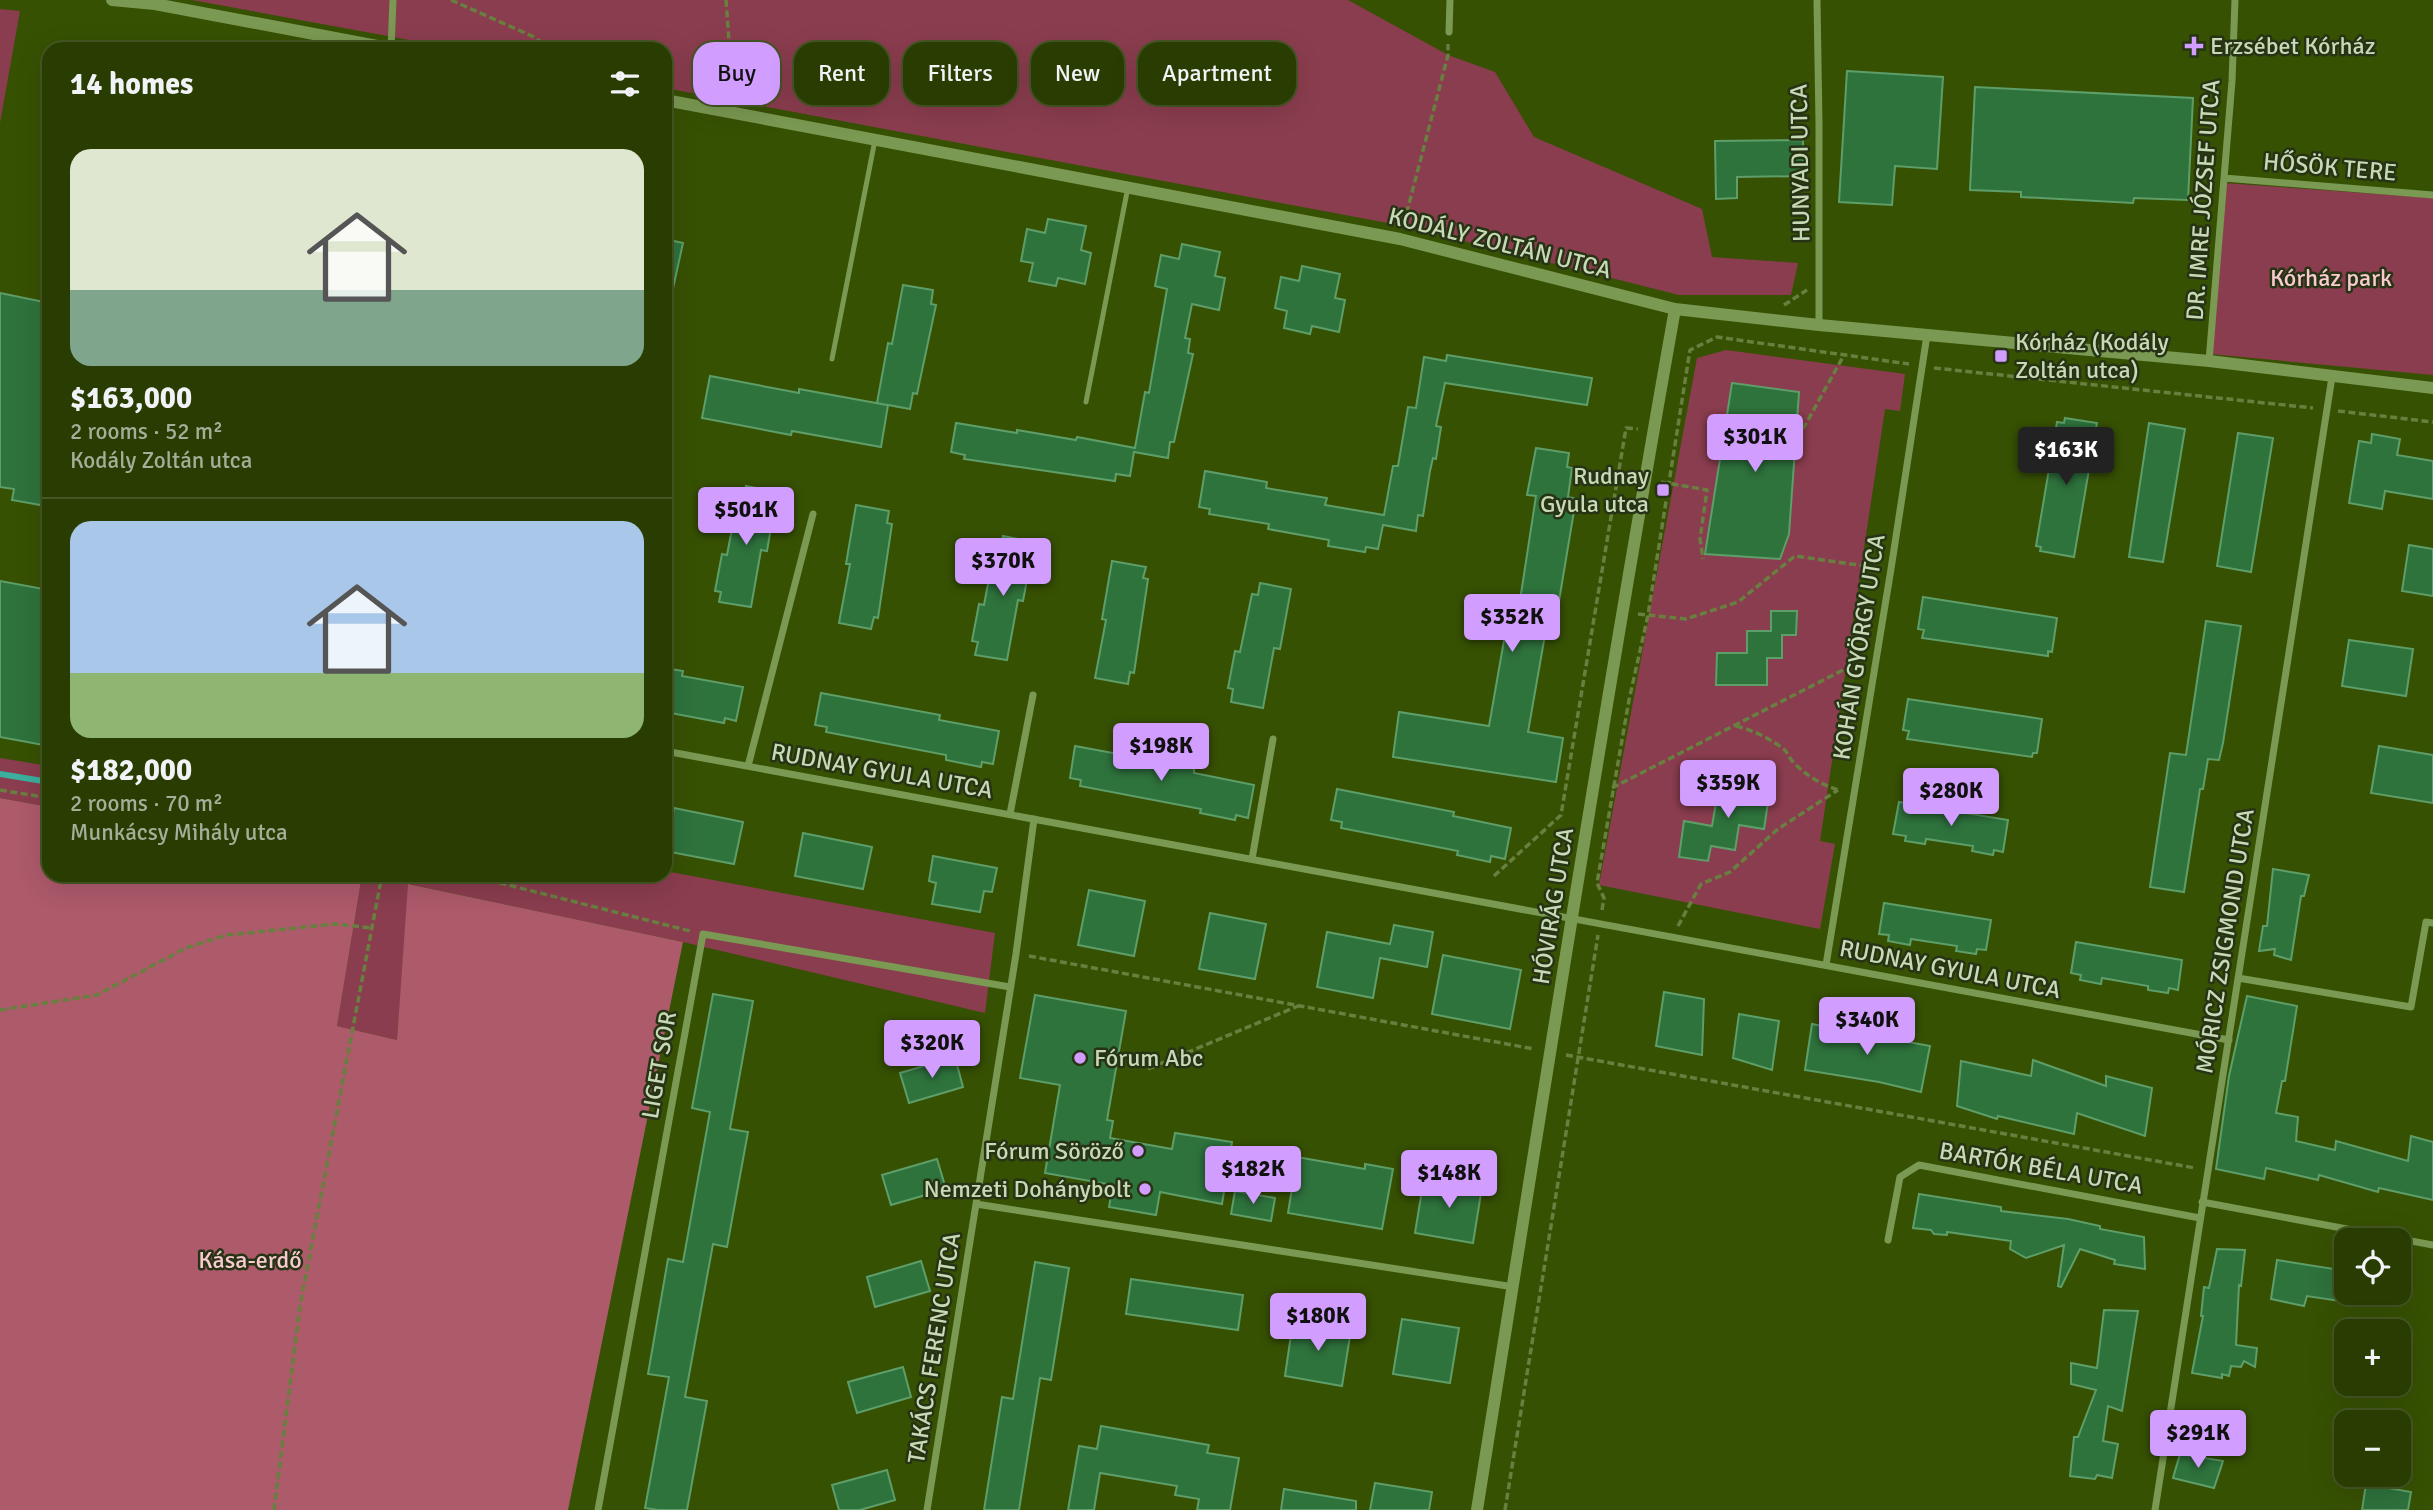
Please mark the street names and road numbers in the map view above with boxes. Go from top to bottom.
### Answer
street label: DR. IMRE JÓZSEF UTCA [2180,78,2226,322]
street label: HUNYADI UTCA [1784,83,1816,242]
street label: HŐSÖK TERE [2262,146,2398,188]
street label: KODÁLY ZOLTÁN UTCA [1385,201,1615,285]
street label: KOHÁN GYÖRGY UTCA [1826,532,1892,762]
street label: RUDNAY GYULA UTCA [769,737,996,805]
street label: MÓRICZ ZSIGMOND UTCA [2189,806,2261,1076]
street label: HÓVIRÁG UTCA [1526,825,1580,987]
street label: RUDNAY GYULA UTCA [1837,933,2063,1005]
street label: LIGET SOR [635,1009,683,1121]
street label: BARTÓK BÉLA UTCA [1937,1135,2146,1201]
street label: TAKÁCS FERENC UTCA [901,1230,967,1466]

